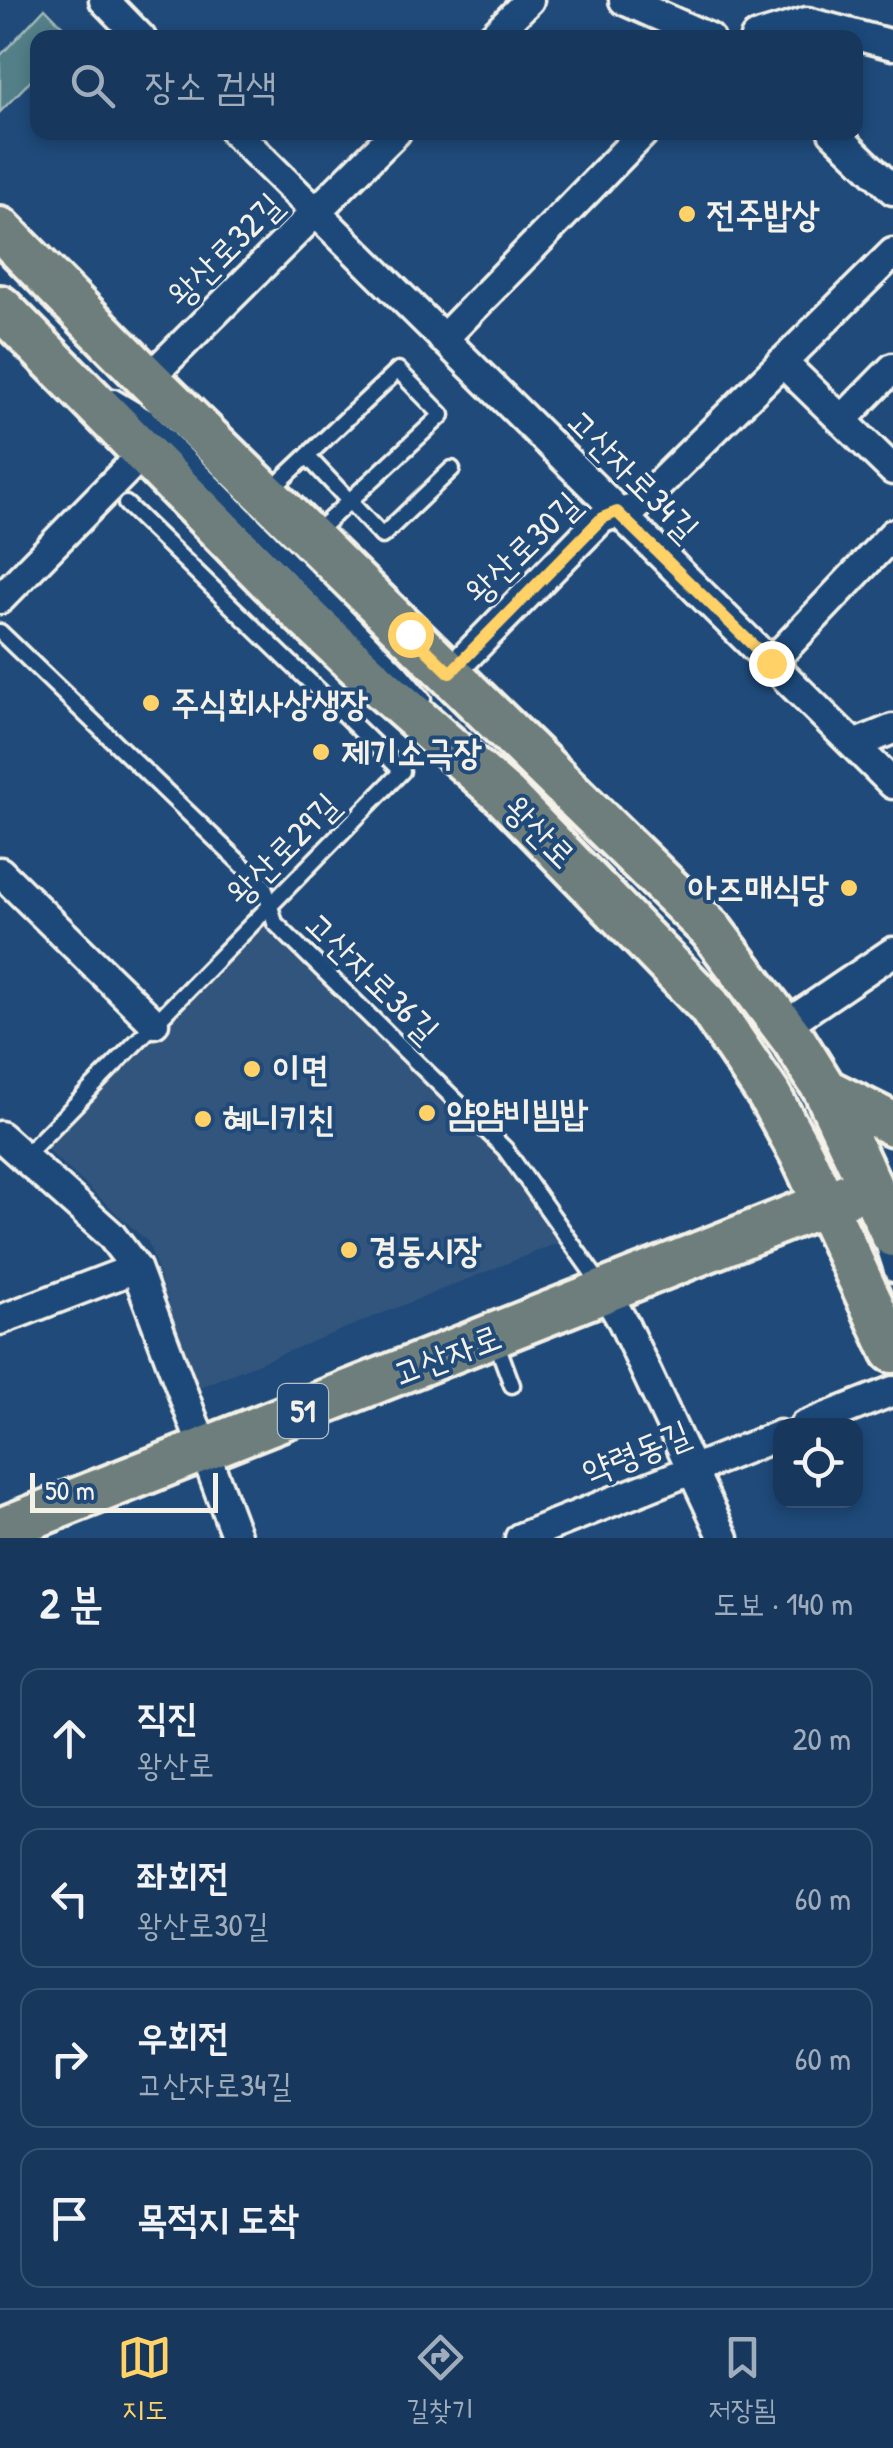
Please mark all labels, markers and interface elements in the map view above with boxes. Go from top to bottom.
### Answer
search box [30,30,863,140]
icon: search [65,58,120,113]
text: 장소 검색 [145,59,276,111]
street label: 왕산로32길 [157,182,292,317]
place label: 전주밥상 [707,190,820,237]
marker: 전주밥상 [676,203,698,225]
street label: 고산자로34길 [557,398,710,551]
street label: 왕산로30길 [455,481,591,615]
route start [388,612,434,658]
route end [749,641,795,687]
place label: 주식회사상생장 [171,679,368,726]
marker: 주식회사상생장 [140,692,162,714]
place label: 제기소극장 [341,728,482,775]
marker: 제기소극장 [310,741,332,763]
street label: 왕산로29길 [216,782,349,915]
street label: 왕산로 [494,785,587,878]
place label: 아즈매식당 [688,864,829,911]
marker: 아즈매식당 [838,877,860,899]
street label: 고산자로36길 [295,901,450,1053]
place label: 이면 [272,1045,328,1092]
marker: 이면 [241,1058,263,1080]
place label: 얌얌비빔밥 [447,1089,589,1136]
place label: 혜니키친 [223,1095,336,1142]
marker: 얌얌비빔밥 [416,1102,438,1124]
marker: 혜니키친 [192,1108,214,1130]
place label: 경동시장 [369,1226,482,1273]
marker: 경동시장 [338,1239,360,1261]
street label: 고산자로 [386,1312,508,1397]
road number: 51 [278,1384,328,1438]
street label: 약령동길 [575,1409,697,1494]
map controls [773,1418,863,1508]
button: locate [773,1418,863,1508]
scale bar [30,1468,218,1512]
text: 50 m [45,1471,95,1509]
text: 2 분 [40,1574,103,1631]
text: 도보 · 140 m [713,1582,853,1625]
text: 직진 [137,1690,198,1742]
icon: ahead [42,1711,97,1766]
text: 20 m [793,1717,851,1760]
text: 왕산로 [137,1743,214,1786]
text: 좌회전 [137,1850,229,1902]
icon: left [42,1871,97,1926]
text: 60 m [795,1877,851,1920]
text: 왕산로30길 [137,1903,269,1946]
text: 우회전 [137,2010,229,2062]
icon: right [42,2031,97,2086]
text: 60 m [795,2037,851,2080]
text: 고산자로34길 [137,2063,292,2106]
icon: arrive [42,2191,97,2246]
text: 목적지 도착 [137,2192,299,2244]
tab: 지도 [117,2330,172,2429]
tab: 길찾기 [406,2330,474,2429]
tab: 저장됨 [708,2330,776,2429]

